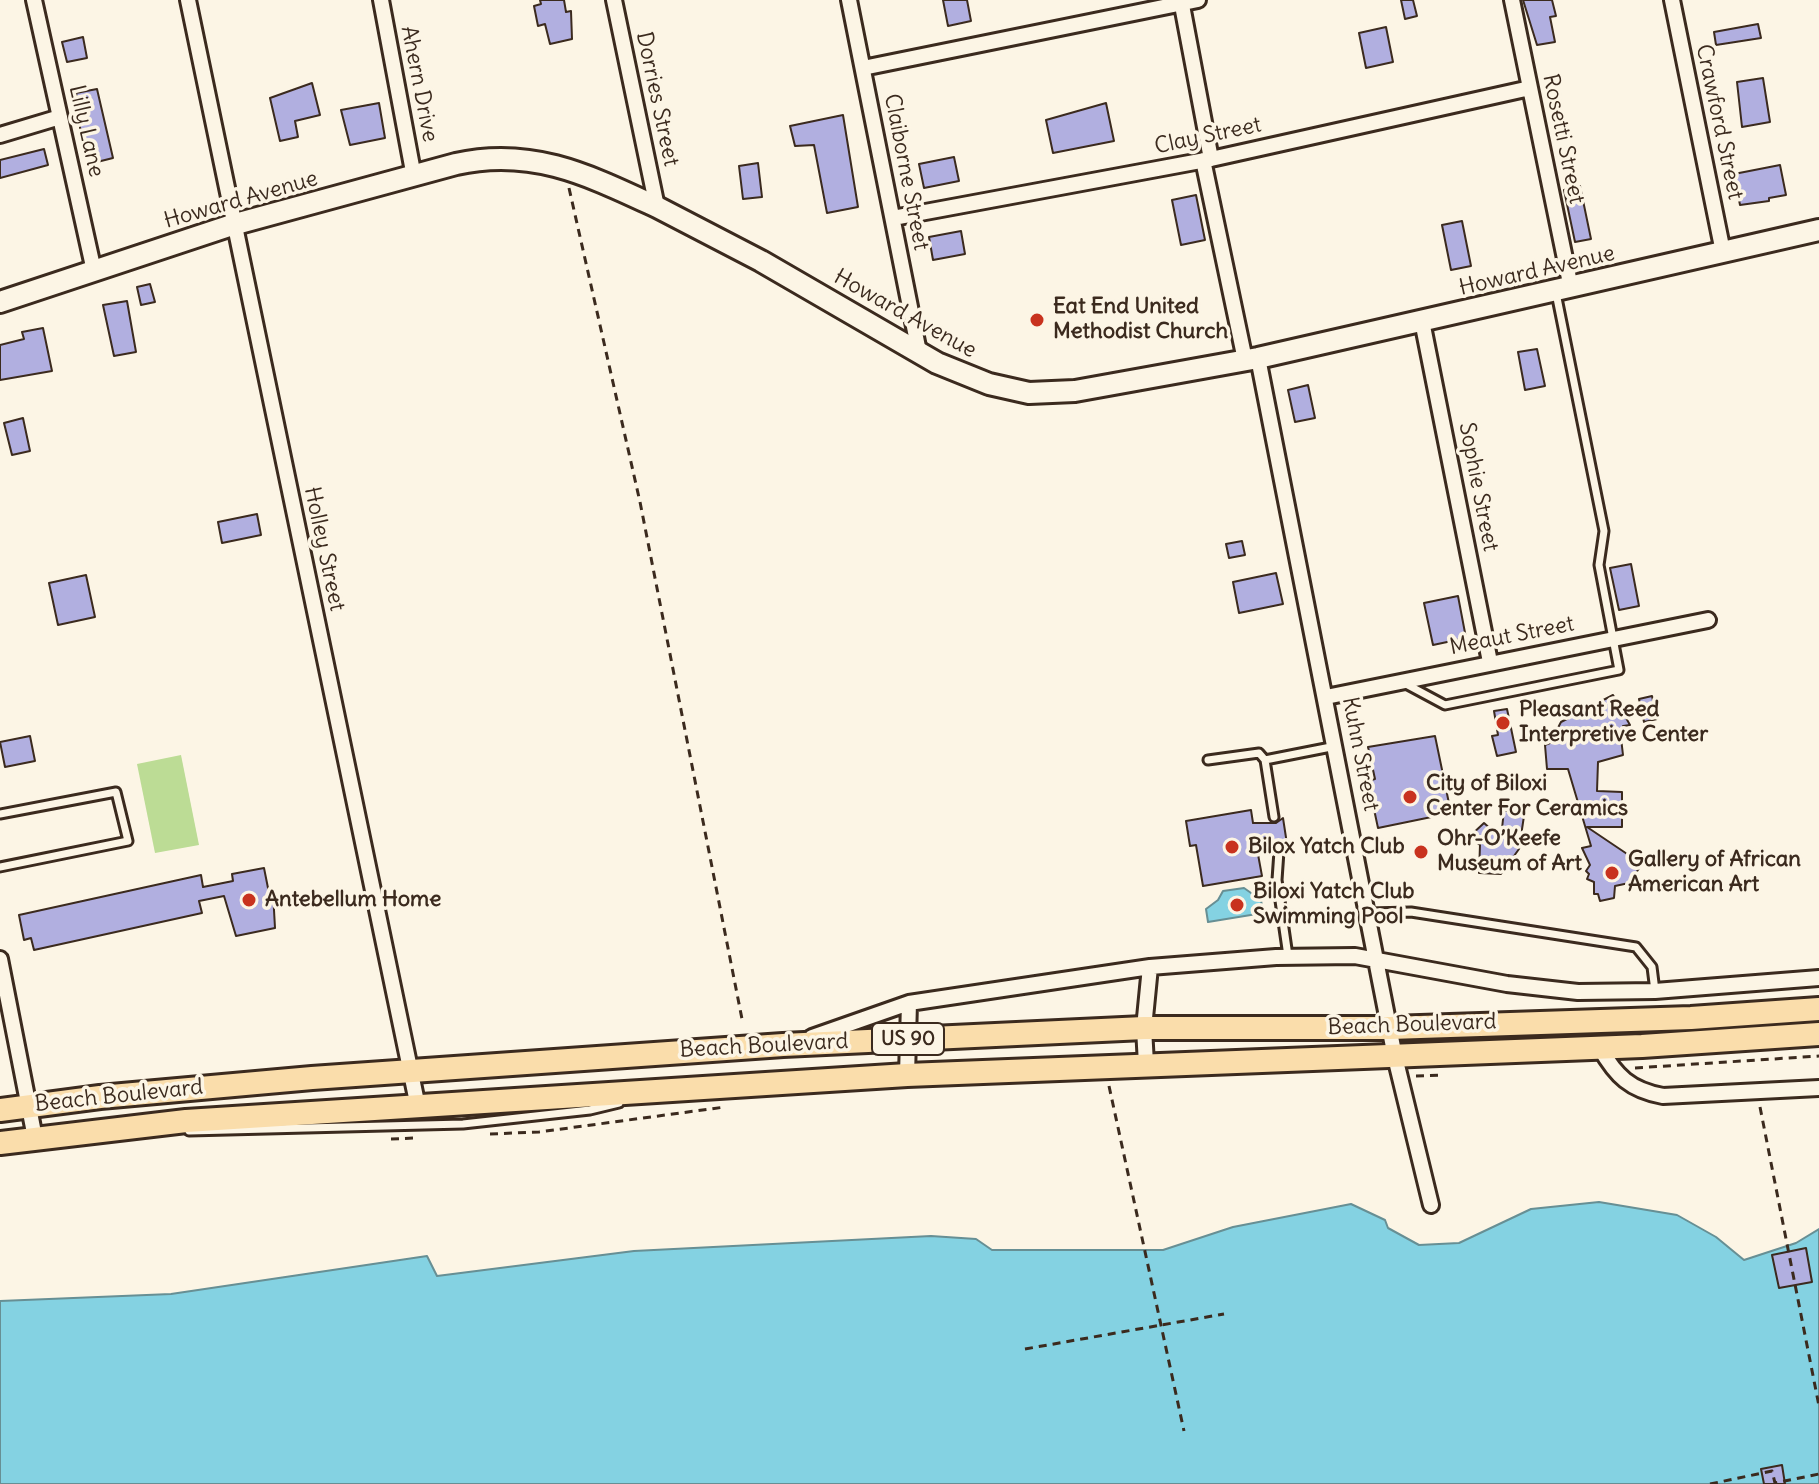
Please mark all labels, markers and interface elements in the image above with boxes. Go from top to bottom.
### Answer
street label: Ahern Drive [395,24,443,144]
street label: Dorries Street [630,29,684,169]
street label: Crawford Street [1690,42,1748,202]
street label: Rosetti Street [1536,72,1590,206]
street label: Lilly Lane [63,83,109,179]
street label: Claiborne Street [878,91,934,253]
street label: Clay Street [1152,112,1264,160]
street label: Howard Avenue [161,165,321,235]
street label: Howard Avenue [1457,240,1617,302]
street label: Howard Avenue [829,264,981,364]
place label: Eat End United Methodist Church [1053,294,1228,346]
marker: Eat End United Methodist Church [1028,311,1046,329]
street label: Sophie Street [1453,420,1503,554]
street label: Holley Street [298,484,350,614]
street label: Meaut Street [1448,611,1576,661]
street label: Kuhn Street [1336,695,1384,813]
place label: Pleasant Reed Interpretive Center [1519,697,1708,748]
marker: Pleasant Reed Interpretive Center [1494,714,1512,732]
place label: City of Biloxi Center For Ceramics [1426,771,1628,822]
marker: City of Biloxi Center For Ceramics [1401,788,1419,806]
place label: Ohr-O’Keefe Museum of Art [1437,826,1582,878]
place label: Bilox Yatch Club [1248,834,1405,860]
marker: Bilox Yatch Club [1223,838,1241,856]
marker: Ohr-O’Keefe Museum of Art [1412,843,1430,861]
place label: Gallery of African American Art [1628,847,1801,898]
marker: Gallery of African American Art [1603,864,1621,882]
place label: Biloxi Yatch Club Swimming Pool [1253,879,1414,930]
place label: Antebellum Home [265,887,441,913]
marker: Antebellum Home [240,891,258,909]
marker: Biloxi Yatch Club Swimming Pool [1228,896,1246,914]
street label: Beach Boulevard [1327,1009,1497,1041]
road number: US 90 [872,1023,944,1055]
street label: Beach Boulevard [679,1028,849,1064]
street label: Beach Boulevard [34,1074,204,1118]

